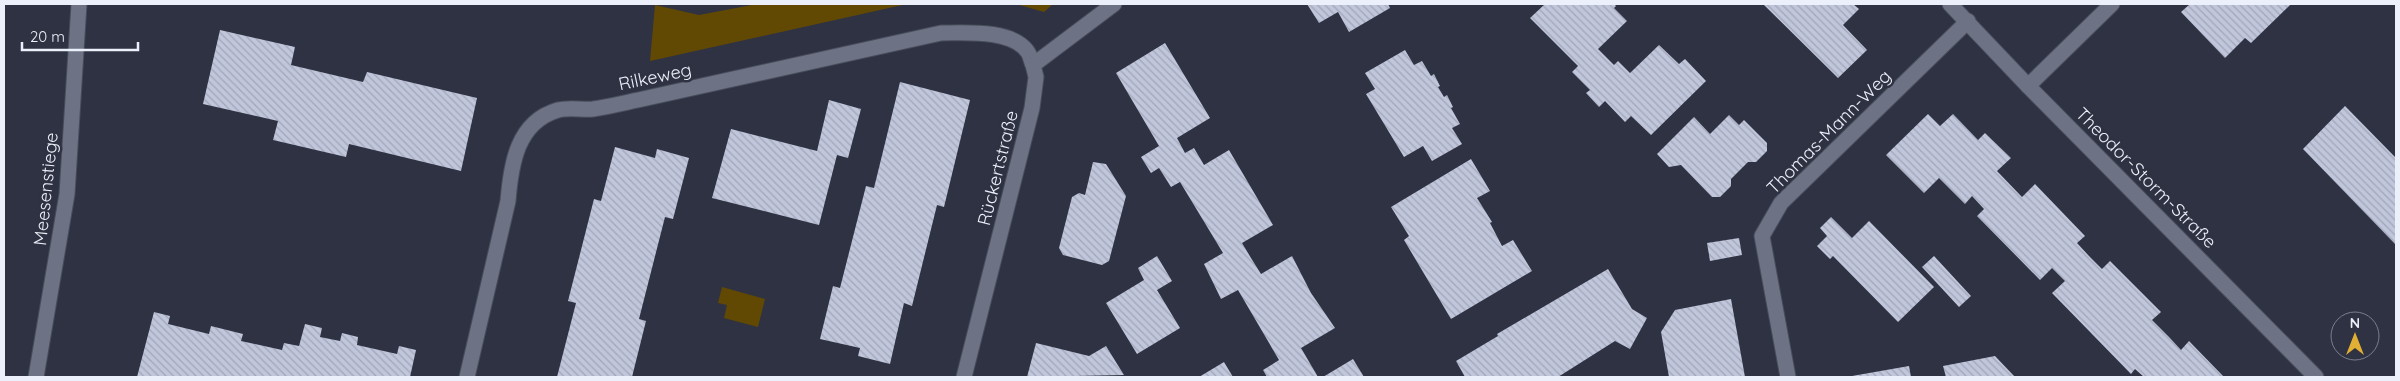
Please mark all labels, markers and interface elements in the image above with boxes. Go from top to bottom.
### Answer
scale bar [22,20,139,52]
text: 20 m [30,27,65,46]
street label: Rilkeweg [616,58,694,95]
street label: Thomas-Mann-Weg [1762,65,1896,199]
street label: Theodor-Storm-Straße [2071,102,2222,253]
street label: Rückertstraße [972,108,1023,228]
street label: Meesenstiege [28,131,63,247]
north arrow [2330,311,2380,361]
text: N [2350,314,2360,332]

